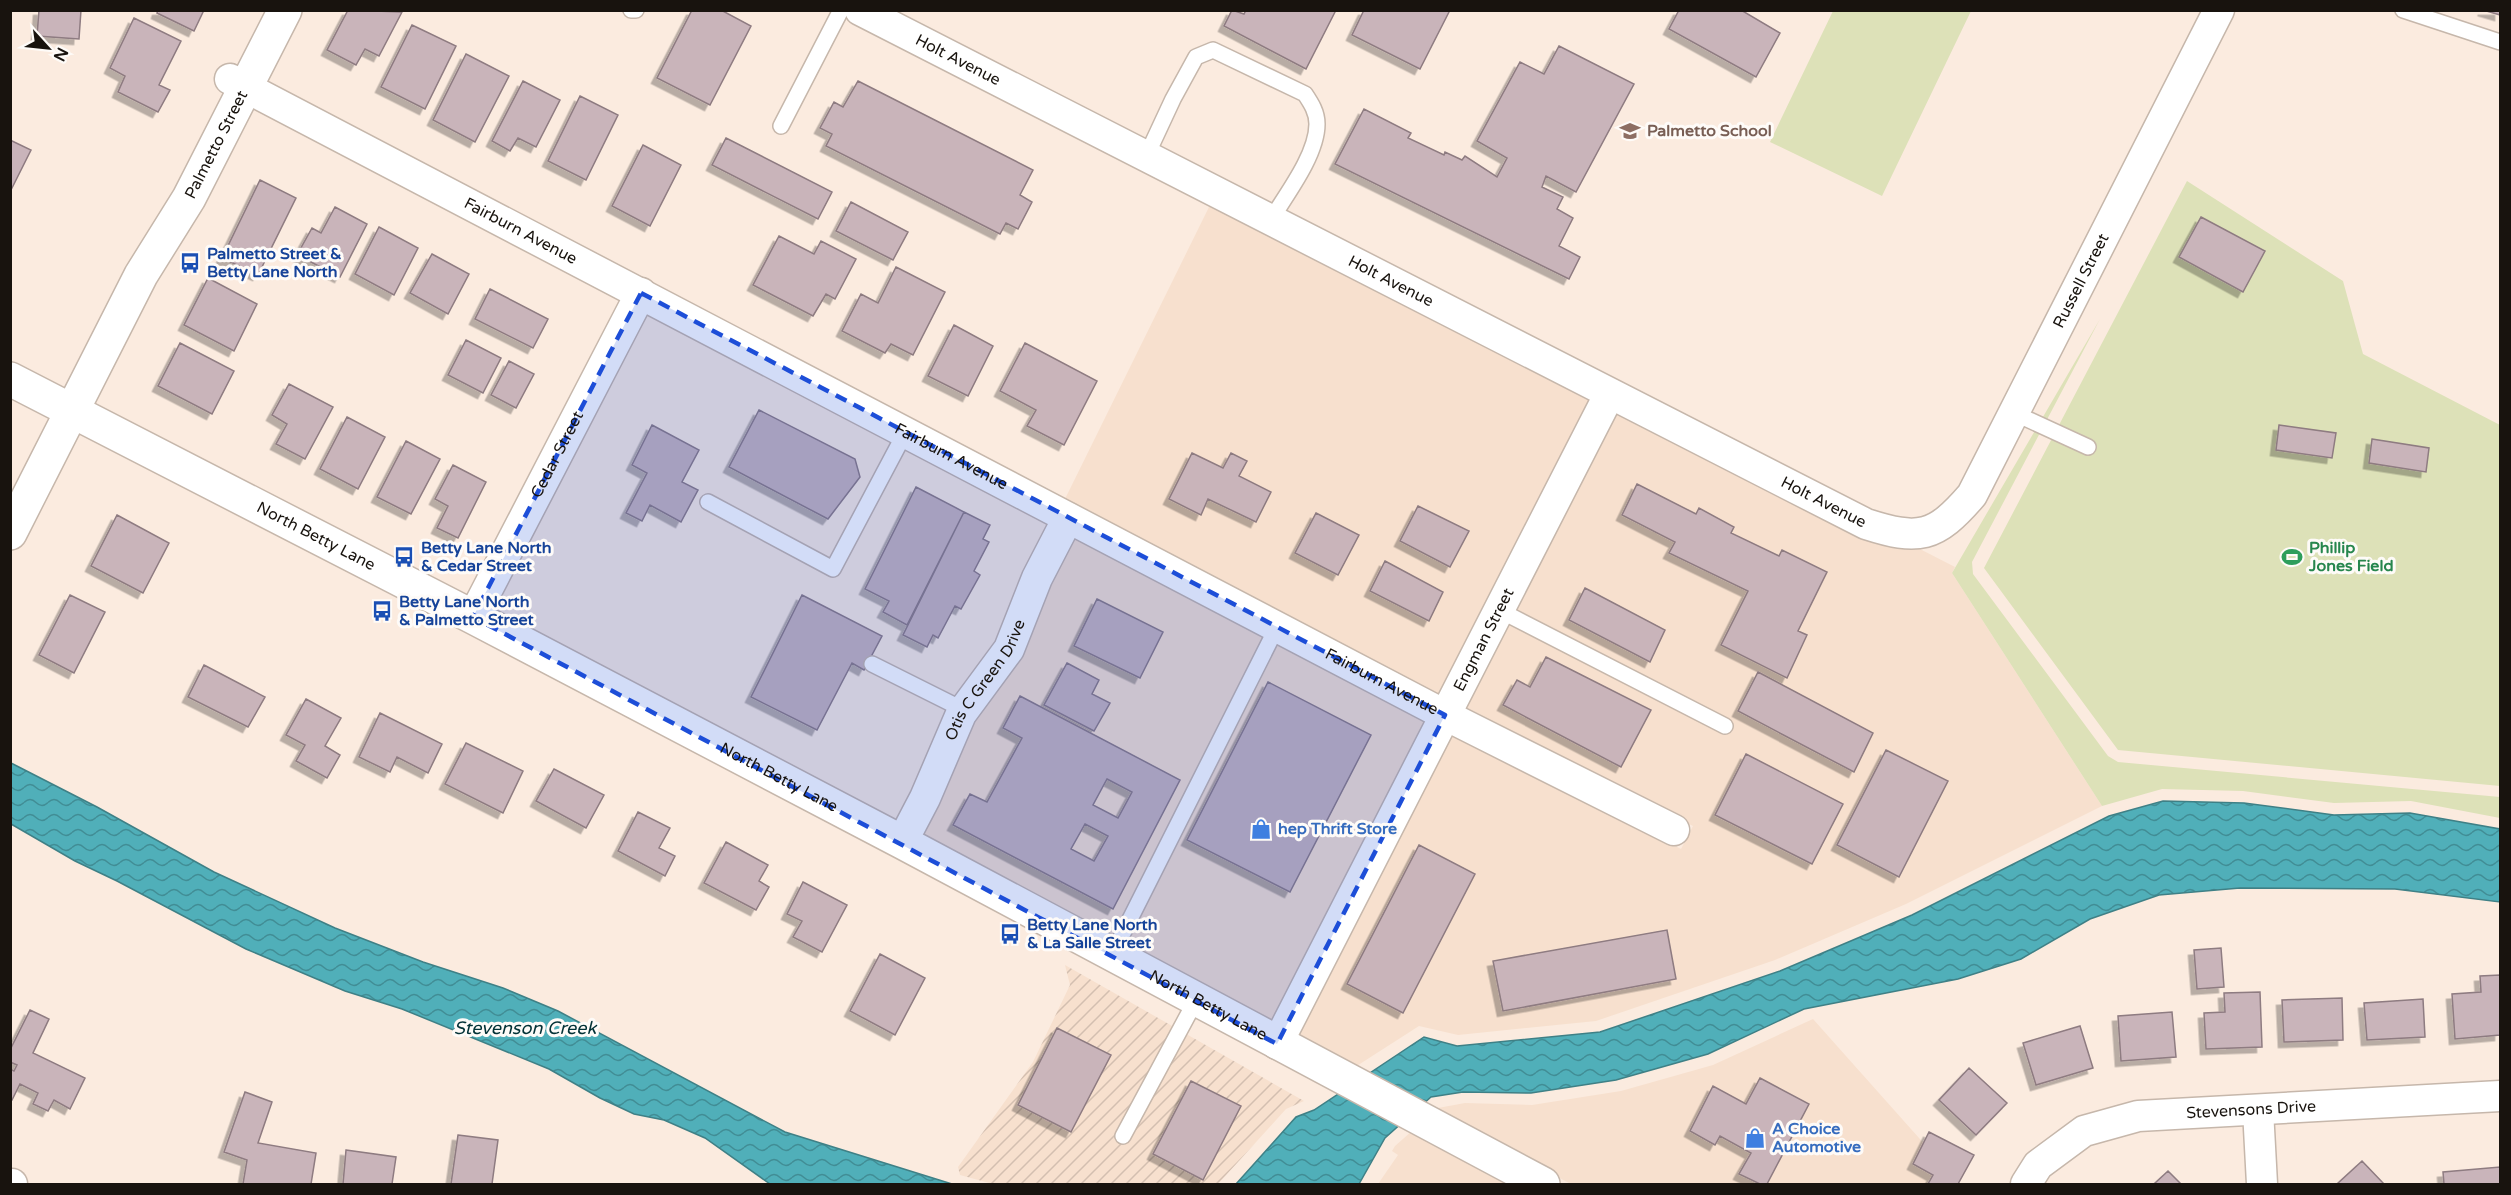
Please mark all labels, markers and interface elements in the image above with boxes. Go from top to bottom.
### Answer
north arrow [18,18,78,78]
street label: Holt Avenue [912,30,1004,90]
text: N [49,44,72,65]
street label: Palmetto Street [180,87,252,202]
school or university icon: Palmetto School [1618,119,1642,143]
place label: Palmetto School [1647,121,1772,141]
street label: Fairburn Avenue [461,193,581,269]
street label: Russell Street [2049,230,2113,331]
place label: Palmetto Street & Betty Lane North [207,244,342,282]
bus stop icon: Palmetto Street & Betty Lane North [178,251,202,275]
street label: Holt Avenue [1345,251,1437,311]
street label: Cedar Street [526,408,588,501]
street label: Fairburn Avenue [891,419,1011,494]
street label: Holt Avenue [1777,472,1870,532]
street label: North Betty Lane [253,498,379,575]
place label: Betty Lane North & Cedar Street [421,538,551,576]
place label: Phillip Jones Field [2308,538,2394,576]
bus stop icon: Betty Lane North & Cedar Street [392,545,416,569]
sports icon: Phillip Jones Field [2280,545,2304,569]
street label: Engman Street [1449,585,1518,695]
place label: Betty Lane North & Palmetto Street [399,592,535,630]
bus stop icon: Betty Lane North & Palmetto Street [370,599,394,623]
street label: Otis C Green Drive [941,616,1030,744]
street label: Fairburn Avenue [1322,644,1442,720]
street label: North Betty Lane [716,738,841,817]
shop icon: hep Thrift Store [1249,817,1273,841]
place label: hep Thrift Store [1278,819,1397,839]
place label: Betty Lane North & La Salle Street [1027,915,1157,953]
bus stop icon: Betty Lane North & La Salle Street [998,922,1022,946]
street label: North Betty Lane [1146,966,1270,1045]
water label: Stevenson Creek [454,1017,597,1039]
street label: Stevensons Drive [2186,1096,2317,1123]
place label: A Choice Automotive [1772,1119,1861,1157]
shop icon: A Choice Automotive [1743,1126,1767,1150]

